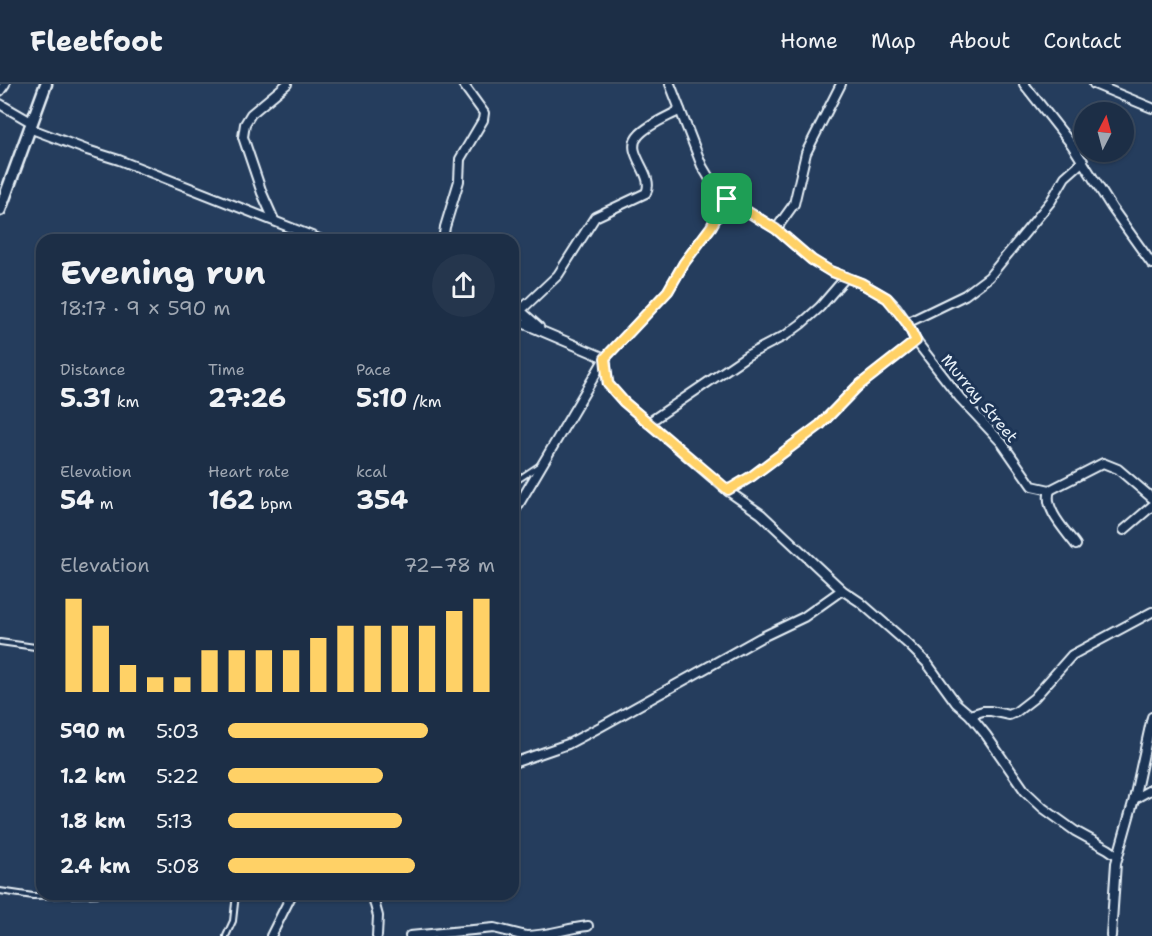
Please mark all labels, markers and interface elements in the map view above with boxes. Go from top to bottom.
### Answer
text: Fleetfoot [30,22,163,60]
text: Home [780,27,838,55]
text: Map [871,27,916,55]
text: About [949,27,1010,55]
text: Contact [1043,27,1122,55]
north arrow [1074,102,1134,162]
map controls [1074,102,1134,162]
pin [701,173,752,224]
icon: arrive [710,182,743,215]
text: Evening run [60,250,266,295]
button: share [432,254,495,317]
text: 18:17 · 9 × 590 m [60,295,231,321]
street label: Murray Street [936,350,1023,447]
text: Distance [60,359,126,380]
text: Time [208,359,245,380]
text: Pace [356,359,391,380]
text: 5.31 [60,380,111,415]
text: 27:26 [208,380,286,415]
text: 5:10 [356,380,408,415]
text: km [111,391,139,412]
text: /km [408,391,442,412]
text: Elevation [60,461,132,482]
text: Heart rate [208,461,290,482]
text: kcal [356,461,387,482]
text: 54 [60,482,94,517]
text: 162 [208,482,255,517]
text: 354 [356,482,408,517]
text: m [94,493,114,514]
text: bpm [255,493,292,514]
text: Elevation [60,552,150,578]
text: 72–78 m [403,552,495,578]
text: 590 m [60,718,125,744]
text: 5:03 [156,718,199,744]
text: 1.2 km [60,763,126,789]
text: 5:22 [156,763,199,789]
text: 1.8 km [60,808,126,834]
text: 5:13 [156,808,193,834]
text: 2.4 km [60,853,130,879]
text: 5:08 [156,853,200,879]

